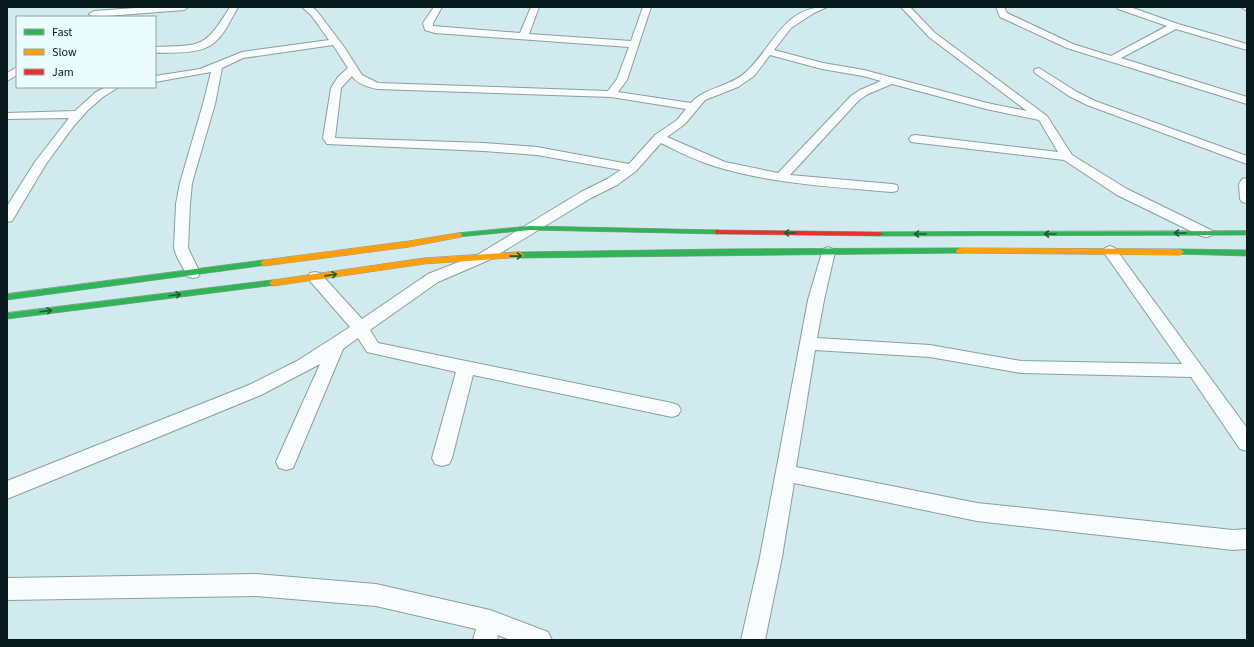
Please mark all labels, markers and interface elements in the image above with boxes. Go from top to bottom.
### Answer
legend [16,16,156,88]
text: Fast [52,24,72,41]
text: Slow [52,44,77,61]
text: Jam [52,64,74,81]
one-way arrow [784,229,797,237]
one-way arrow [1174,229,1187,237]
one-way arrow [914,230,927,238]
one-way arrow [1044,230,1057,237]
one-way arrow [509,252,522,260]
one-way arrow [324,271,337,279]
one-way arrow [168,291,181,299]
one-way arrow [39,307,52,315]

